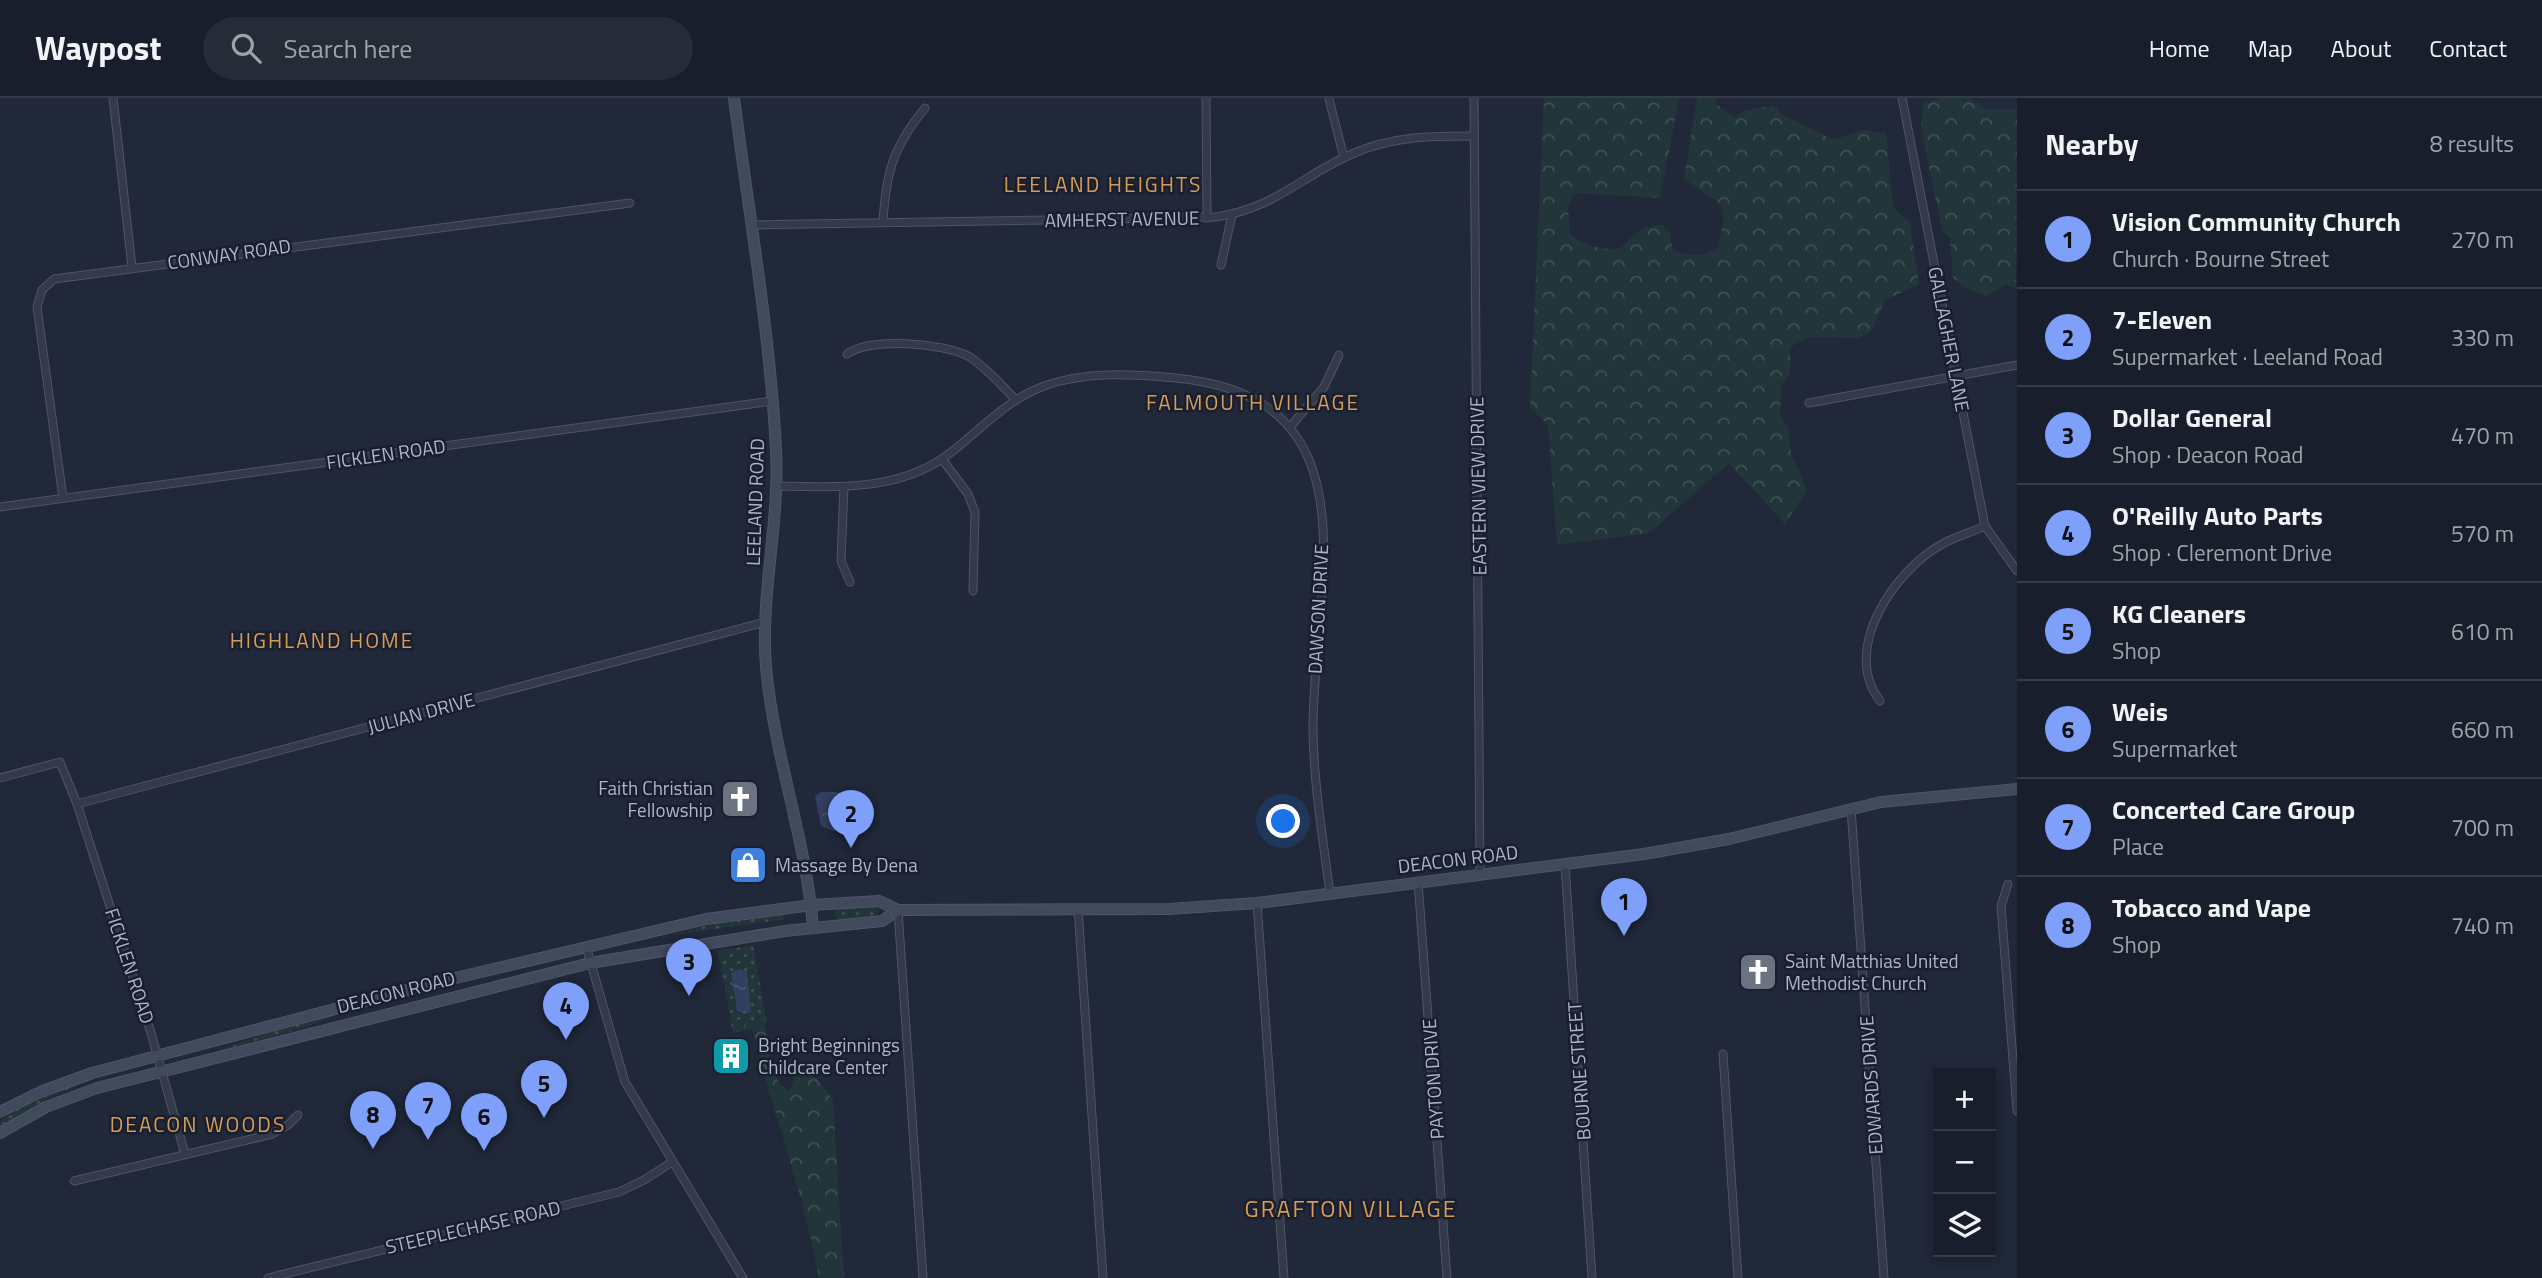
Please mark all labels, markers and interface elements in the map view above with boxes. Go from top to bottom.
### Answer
search box [203,17,693,80]
text: Waypost [35,23,161,73]
icon: search [227,29,265,67]
text: Search here [283,29,412,68]
text: Home [2149,30,2210,66]
text: Map [2248,30,2293,66]
text: About [2331,30,2391,66]
text: Contact [2429,30,2507,66]
text: Nearby [2045,121,2138,167]
text: 8 results [2430,126,2514,161]
district label: LEELAND HEIGHTS [1004,168,1202,200]
text: Vision Community Church [2112,202,2401,241]
street label: AMHERST AVENUE [1044,203,1200,234]
text: 1 [2062,222,2074,257]
text: 270 m [2451,222,2514,257]
street label: CONWAY ROAD [165,230,293,277]
text: Church · Bourne Street [2112,241,2329,276]
street label: GALLAGHER LANE [1921,264,1978,414]
text: 7-Eleven [2112,300,2212,339]
text: 2 [2062,320,2074,355]
text: 330 m [2451,320,2514,355]
text: Supermarket · Leeland Road [2112,339,2383,374]
district label: FALMOUTH VILLAGE [1146,386,1360,418]
street label: EASTERN VIEW DRIVE [1461,396,1494,576]
text: Dollar General [2112,398,2272,437]
text: 3 [2062,418,2074,453]
text: 470 m [2451,418,2514,453]
street label: FICKLEN ROAD [324,431,447,476]
text: Shop · Deacon Road [2112,437,2303,472]
street label: LEELAND ROAD [738,438,771,566]
text: O'Reilly Auto Parts [2112,496,2323,535]
text: 4 [2062,516,2074,551]
text: 570 m [2451,516,2514,551]
text: Shop · Cleremont Drive [2112,535,2332,570]
street label: DAWSON DRIVE [1300,543,1335,675]
text: KG Cleaners [2112,594,2246,633]
text: 5 [2062,614,2074,649]
text: 610 m [2451,614,2514,649]
district label: HIGHLAND HOME [230,624,414,656]
text: Shop [2112,633,2161,668]
street label: JULIAN DRIVE [364,684,478,741]
text: Weis [2112,692,2168,731]
text: 6 [2062,712,2074,747]
text: 660 m [2451,712,2514,747]
text: Supermarket [2112,731,2237,766]
place label: Faith Christian Fellowship [598,773,713,824]
church icon: Faith Christian Fellowship [719,778,761,820]
pin: 2 [828,790,874,848]
text: Concerted Care Group [2112,790,2355,829]
your location [1266,804,1300,838]
text: 7 [2062,810,2074,845]
text: 700 m [2451,810,2514,845]
text: Place [2112,829,2164,864]
street label: DEACON ROAD [1396,837,1520,880]
shop icon: Massage By Dena [727,844,769,886]
place label: Massage By Dena [775,850,918,879]
pin: 1 [1601,878,1647,936]
text: Tobacco and Vape [2112,888,2311,927]
street label: FICKLEN ROAD [98,904,163,1027]
text: 8 [2062,908,2074,943]
text: 740 m [2451,908,2514,943]
text: Shop [2112,927,2161,962]
pin: 3 [666,938,712,996]
place label: Saint Matthias United Methodist Church [1785,946,1959,997]
church icon: Saint Matthias United Methodist Church [1737,951,1779,993]
street label: DEACON ROAD [334,963,458,1020]
pin: 4 [543,982,589,1040]
street label: BOURNE STREET [1559,1001,1598,1141]
street label: EDWARDS DRIVE [1851,1015,1890,1155]
street label: PAYTON DRIVE [1414,1018,1451,1140]
place label: Bright Beginnings Childcare Center [758,1030,900,1081]
building icon: Bright Beginnings Childcare Center [710,1035,752,1077]
pin: 5 [521,1060,567,1118]
map controls [1933,1068,1996,1257]
button: + [1933,1068,1996,1131]
pin: 7 [405,1082,451,1140]
pin: 8 [350,1091,396,1149]
pin: 6 [461,1093,507,1151]
district label: DEACON WOODS [110,1108,286,1140]
button: − [1933,1131,1996,1194]
district label: GRAFTON VILLAGE [1245,1191,1457,1226]
street label: STEEPLECHASE ROAD [382,1192,563,1261]
button: layers [1933,1194,1996,1257]

